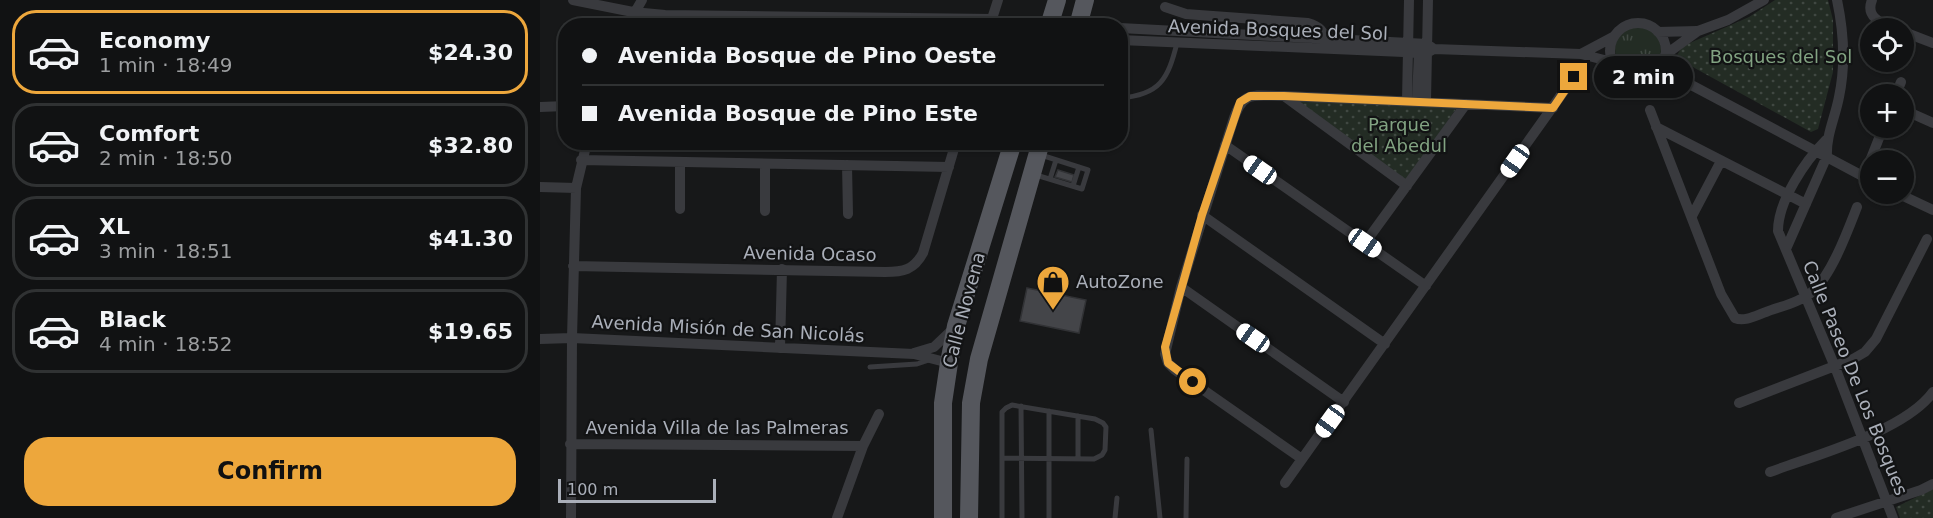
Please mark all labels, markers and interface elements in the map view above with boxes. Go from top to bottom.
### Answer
street label: Avenida Bosques del Sol [1168,15,1388,44]
map controls [1860,18,1914,204]
button: locate [1860,18,1914,72]
icon: car [27,25,81,79]
text: Economy [99,28,210,53]
text: $24.30 [428,40,513,65]
text: Avenida Bosque de Pino Oeste [618,43,997,68]
park label: Bosques del Sol [1710,46,1852,67]
text: 1 min · 18:49 [99,53,233,77]
callout: 2 min [1595,56,1694,98]
route end [1560,63,1587,90]
text: 2 min [1612,65,1675,89]
button: + [1860,84,1914,138]
text: Avenida Bosque de Pino Este [618,101,978,126]
park label: Parque del Abedul [1351,114,1447,156]
icon: car [27,118,81,172]
text: Comfort [99,121,199,146]
text: $32.80 [428,133,513,158]
car [1497,141,1533,181]
text: 2 min · 18:50 [99,146,233,170]
button: − [1860,150,1914,204]
car [1240,152,1280,188]
icon: car [27,211,81,265]
text: XL [99,214,130,239]
car [1345,225,1385,261]
text: $41.30 [428,226,513,251]
text: 3 min · 18:51 [99,239,233,263]
street label: Avenida Ocaso [743,242,877,265]
street label: Calle Novena [938,250,989,370]
street label: Calle Paseo De Los Bosques [1799,257,1912,498]
shop icon: AutoZone [1035,264,1071,311]
place label: AutoZone [1076,271,1164,292]
icon: car [27,304,81,358]
text: Black [99,307,166,332]
street label: Avenida Misión de San Nicolás [591,311,865,346]
text: $19.65 [428,319,513,344]
car [1233,320,1273,356]
text: 4 min · 18:52 [99,332,233,356]
route start [1179,368,1206,395]
car [1312,401,1348,441]
street label: Avenida Villa de las Palmeras [585,417,849,438]
button: Confirm [24,437,516,506]
scale bar [558,476,716,504]
text: 100 m [567,480,618,499]

